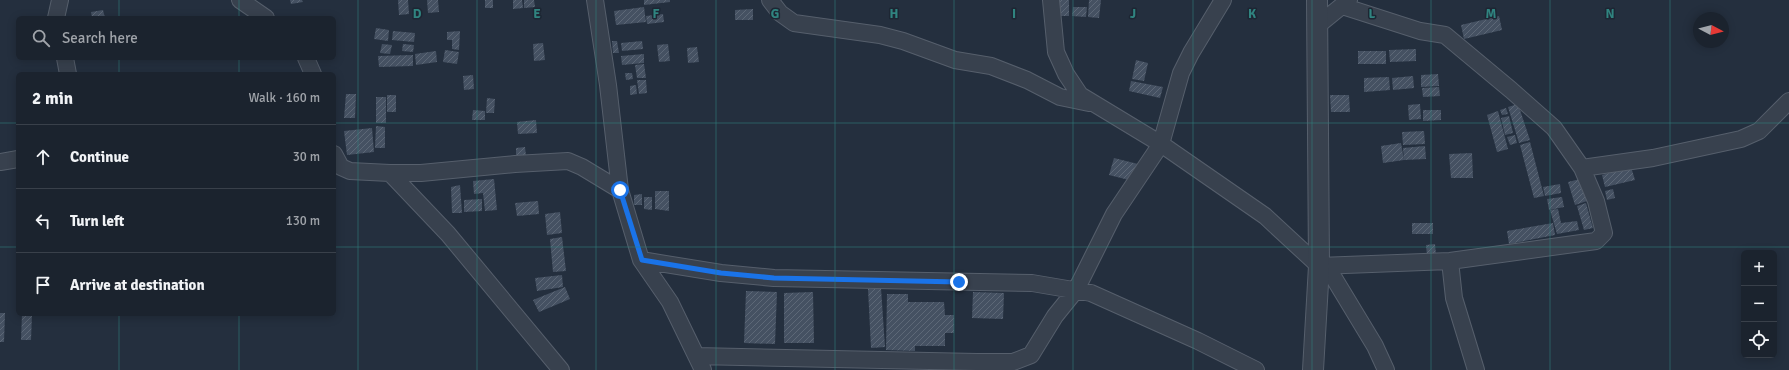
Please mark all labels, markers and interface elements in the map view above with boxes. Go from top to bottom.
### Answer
text: D [413,6,422,22]
text: E [533,6,541,22]
text: F [653,6,660,22]
text: G [771,6,779,22]
text: H [890,6,898,22]
text: I [1012,6,1016,22]
text: J [1130,6,1136,22]
text: K [1248,6,1256,22]
text: L [1369,6,1376,22]
text: M [1486,6,1497,22]
text: N [1605,6,1615,22]
north arrow [1693,12,1729,48]
search box [16,16,336,60]
icon: search [30,27,52,49]
text: Search here [62,29,138,47]
text: 2 min [32,88,73,109]
text: Walk · 160 m [249,90,320,106]
icon: ahead [32,146,54,168]
text: Continue [70,148,129,166]
text: 30 m [293,149,320,165]
route start [611,181,629,199]
icon: left [32,210,54,232]
text: Turn left [70,212,124,230]
text: 130 m [286,213,320,229]
map controls [1741,250,1777,358]
button: + [1741,250,1777,286]
route end [950,273,968,291]
icon: arrive [32,274,54,296]
text: Arrive at destination [70,276,205,294]
button: − [1741,286,1777,322]
button: locate [1741,322,1777,358]

